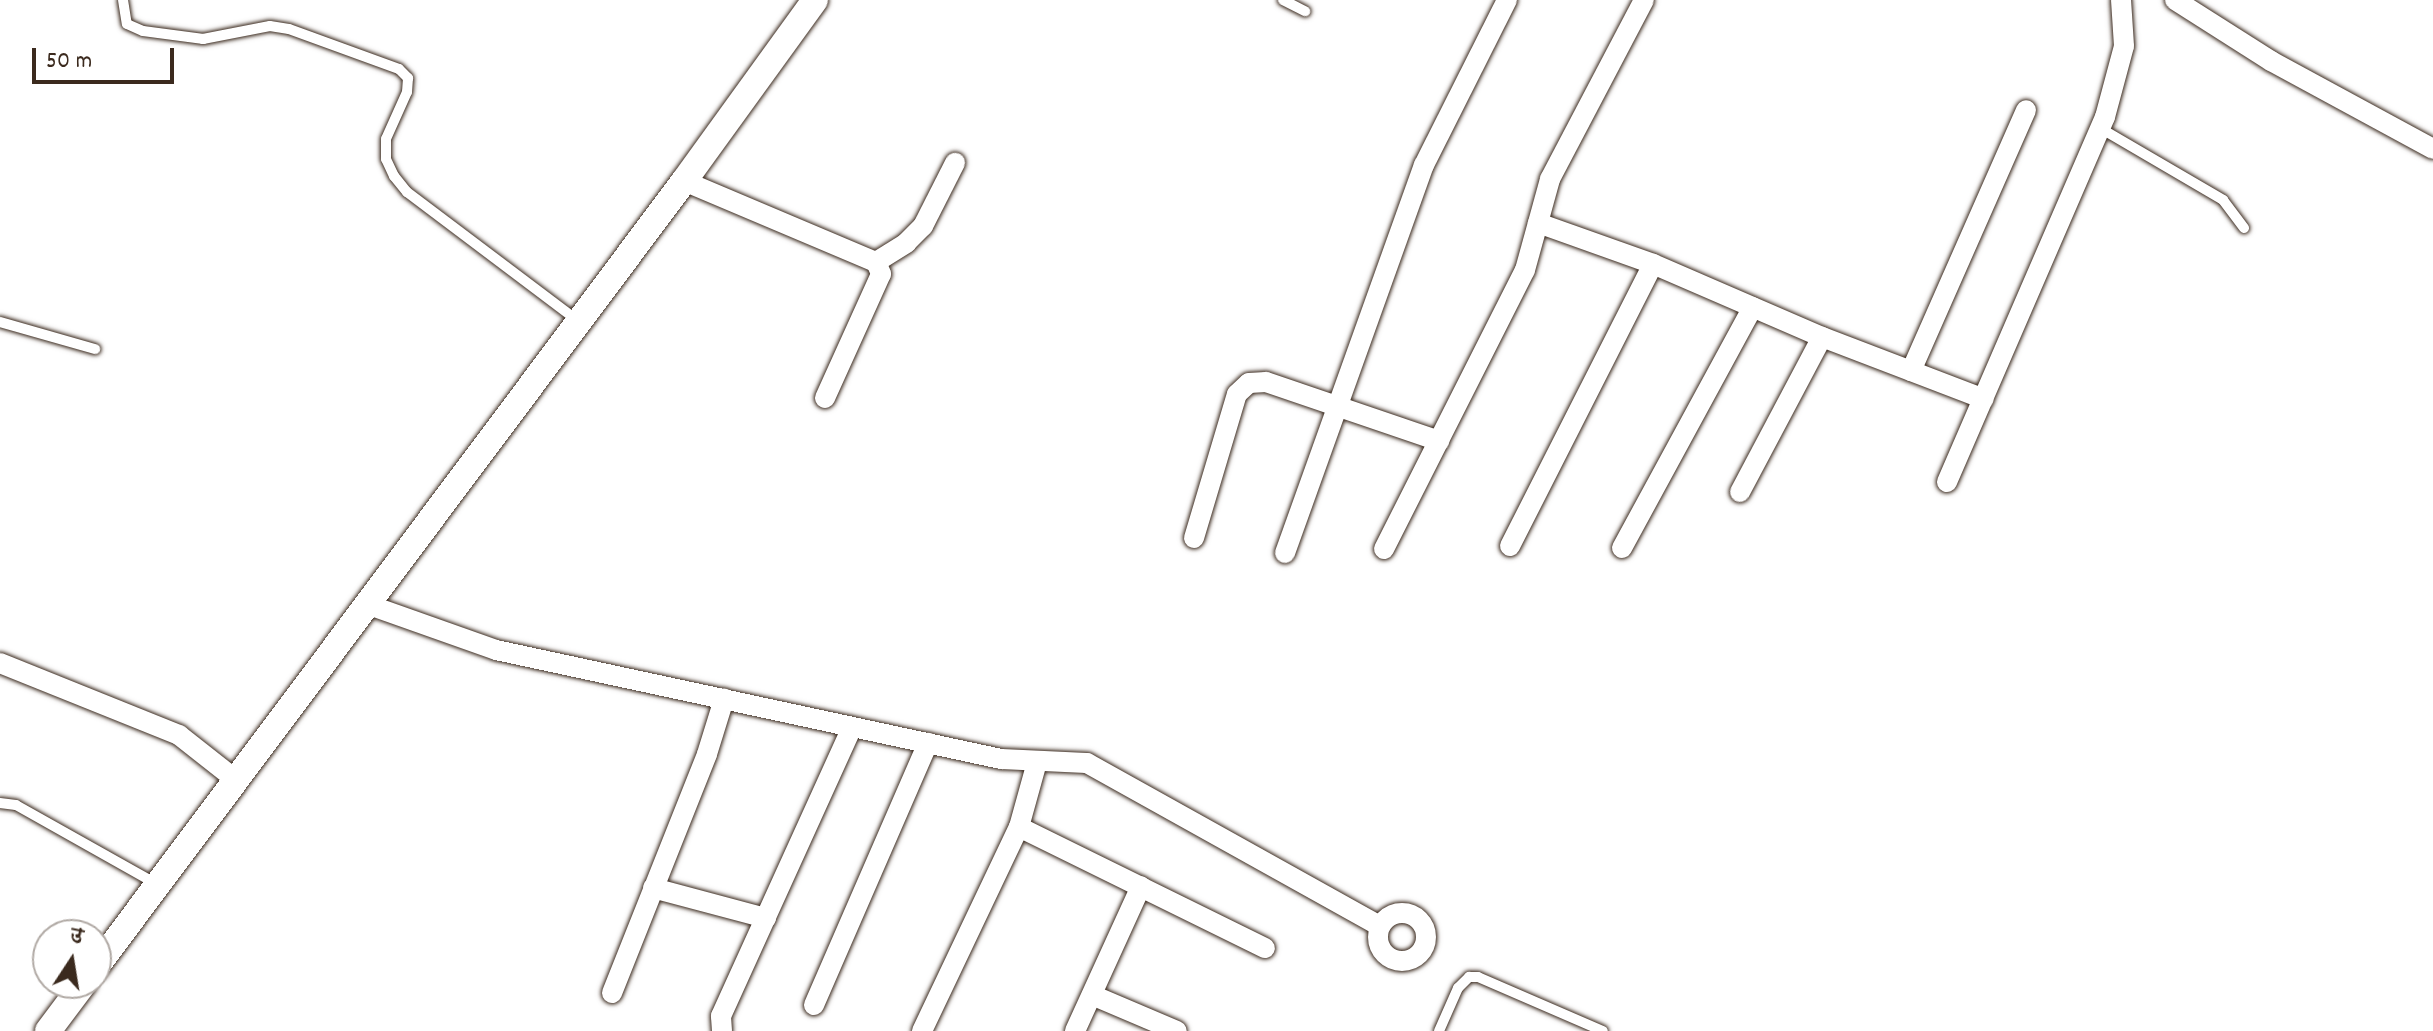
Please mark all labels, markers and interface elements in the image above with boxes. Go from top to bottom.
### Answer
scale bar [36,32,178,82]
text: 50 m [46,45,92,79]
north arrow [32,919,112,999]
text: उ [67,921,86,953]

